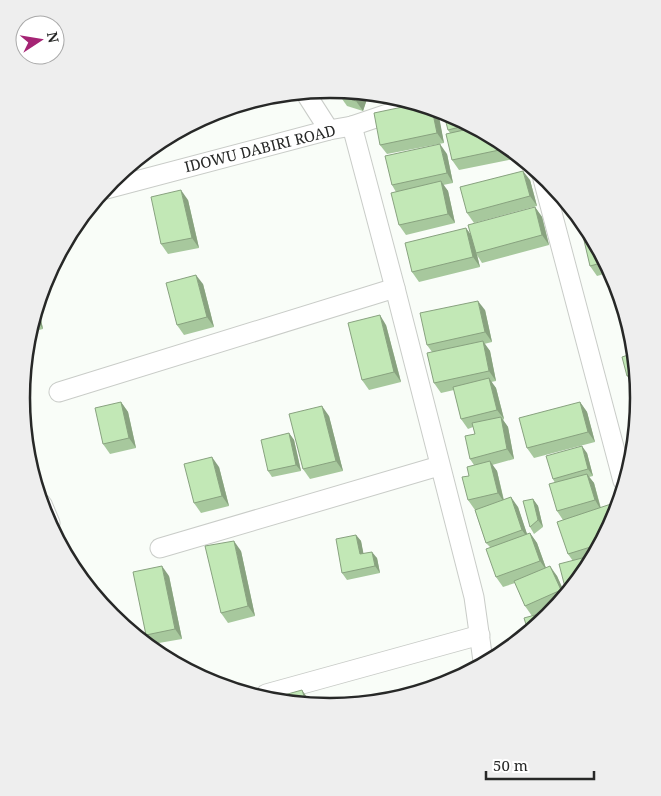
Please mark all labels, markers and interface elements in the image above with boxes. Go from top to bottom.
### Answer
north arrow [15,15,65,65]
text: N [43,30,64,45]
street label: IDOWU DABIRI ROAD [182,120,338,177]
scale bar [486,748,594,780]
text: 50 m [493,755,528,775]

